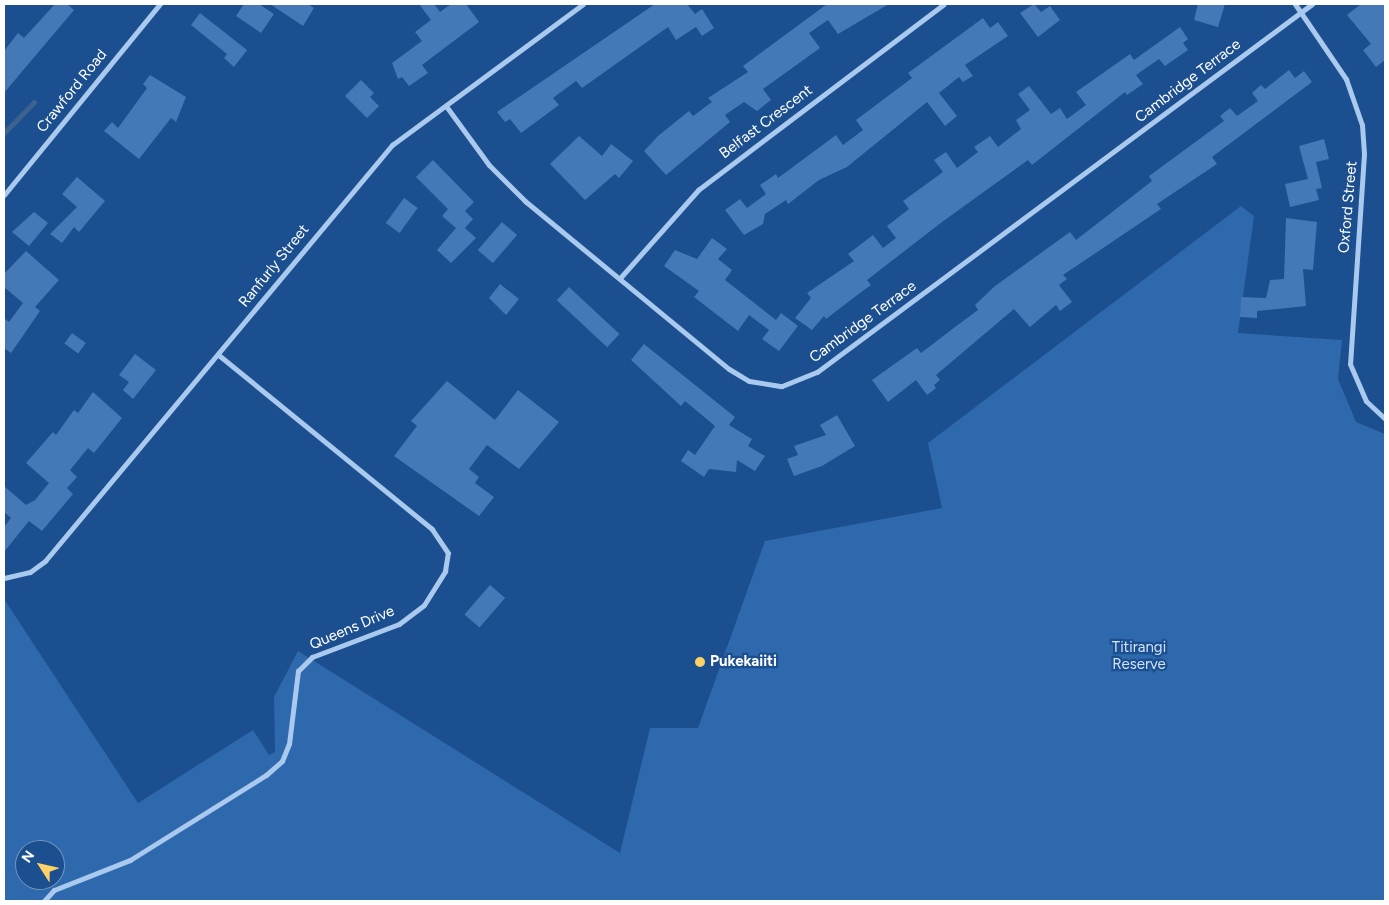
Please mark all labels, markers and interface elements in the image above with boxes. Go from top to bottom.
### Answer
street label: Cambridge Terrace [1132,35,1244,127]
street label: Crawford Road [33,46,111,136]
street label: Belfast Crescent [716,81,816,163]
street label: Oxford Street [1335,160,1361,254]
street label: Ranfurly Street [235,221,313,311]
street label: Cambridge Terrace [806,277,920,367]
street label: Queens Drive [307,602,397,654]
park label: Titirangi Reserve [1112,638,1166,673]
place label: Pukekaiiti [710,653,777,671]
marker: Pukekaiiti [694,656,706,668]
north arrow [15,840,65,890]
text: N [18,847,38,866]

